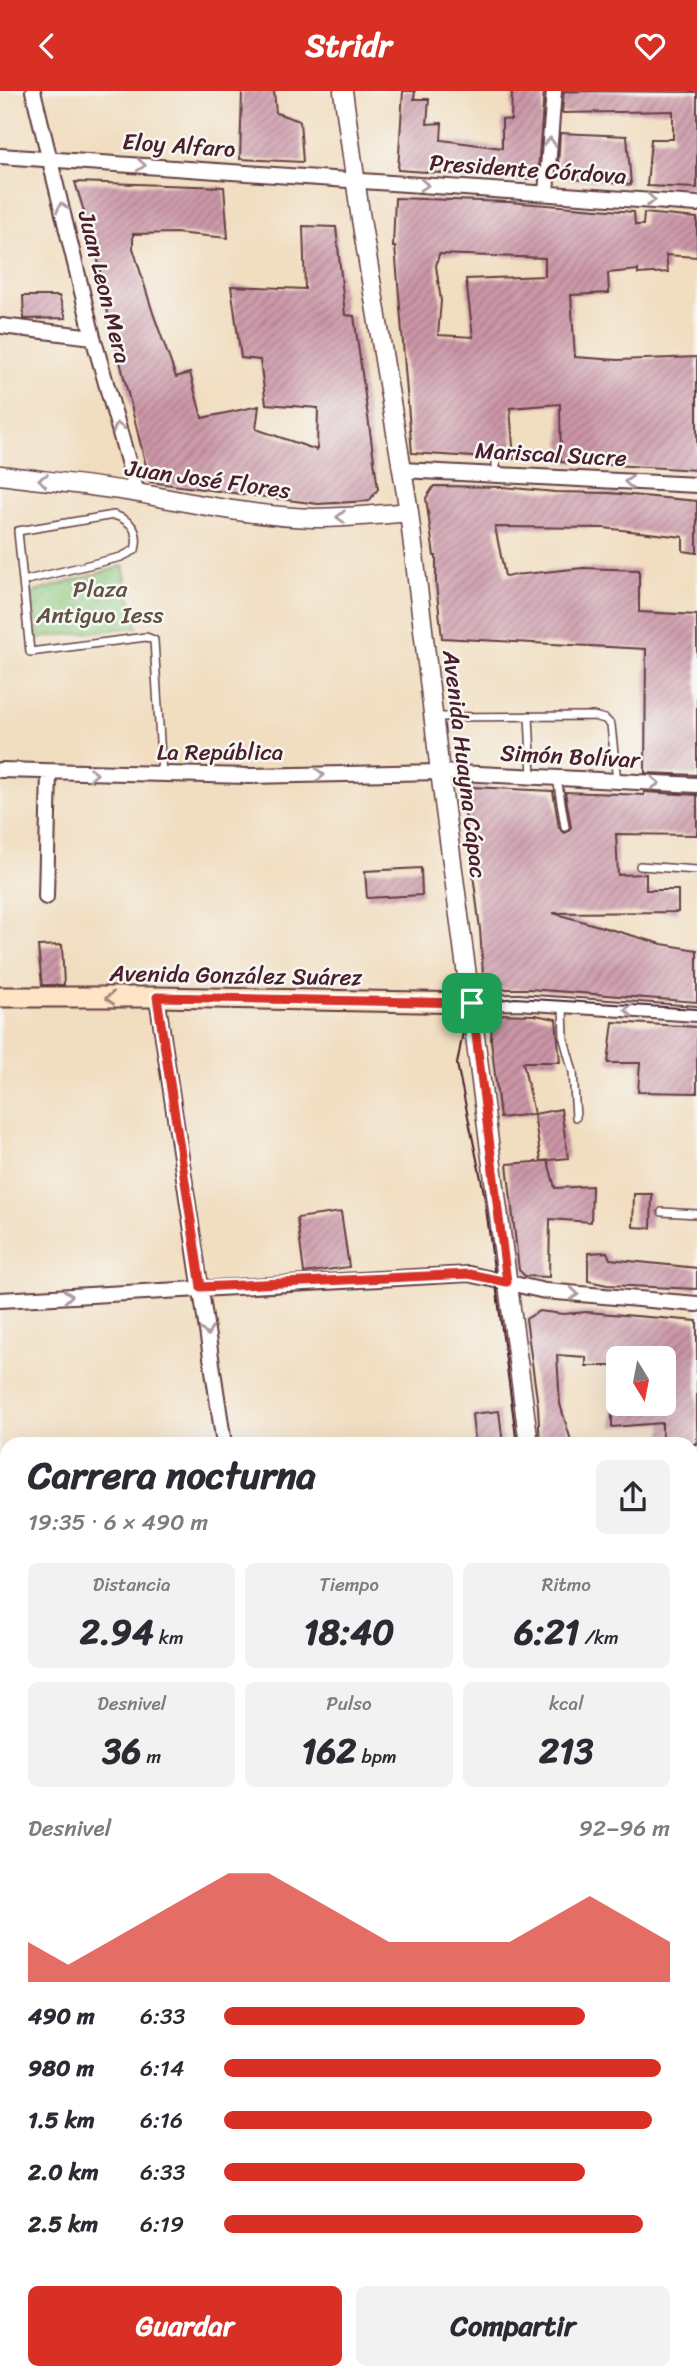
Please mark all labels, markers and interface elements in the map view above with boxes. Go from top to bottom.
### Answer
text: Stridr [305,17,392,74]
icon: back [28,27,66,65]
icon: heart [631,27,669,65]
street label: Eloy Alfaro [121,121,237,170]
one-way arrow [542,136,557,147]
street label: Presidente Córdova [428,142,628,197]
one-way arrow [136,157,147,172]
one-way arrow [419,177,430,192]
one-way arrow [646,193,657,208]
one-way arrow [56,201,70,213]
street label: Juan Leon Mera [65,205,143,368]
one-way arrow [112,422,127,434]
street label: Mariscal Sucre [474,430,628,479]
street label: Juan José Flores [122,447,293,511]
one-way arrow [37,473,48,488]
one-way arrow [623,474,634,489]
one-way arrow [335,509,346,525]
park label: Plaza Antiguo Iess [35,569,164,636]
street label: Avenida Huayna Cápac [430,647,499,881]
street label: La República [157,732,283,773]
street label: Simón Bolívar [499,732,642,781]
one-way arrow [87,766,98,781]
one-way arrow [315,767,326,782]
one-way arrow [650,775,661,790]
street label: Avenida González Suárez [108,953,363,998]
pin [442,973,502,1033]
icon: arrive [453,984,491,1022]
one-way arrow [104,990,115,1006]
one-way arrow [623,1003,634,1018]
one-way arrow [569,1286,580,1301]
one-way arrow [63,1289,74,1304]
one-way arrow [200,1325,215,1337]
north arrow [606,1346,676,1416]
map controls [606,1346,676,1416]
text: Carrera nocturna [28,1442,316,1509]
button: share [596,1460,670,1534]
text: 19:35 · 6 × 490 m [28,1502,208,1543]
text: Distancia [93,1568,171,1601]
text: Tiempo [319,1568,379,1601]
text: Ritmo [542,1568,591,1601]
text: 2.94 [80,1601,154,1663]
text: 18:40 [304,1601,394,1663]
text: 6:21 [514,1601,580,1663]
text: km [154,1621,184,1654]
text: /km [580,1621,619,1654]
text: Desnivel [97,1687,166,1720]
text: Pulso [326,1687,372,1720]
text: kcal [549,1687,584,1720]
text: 36 [102,1720,141,1782]
text: 162 [301,1720,357,1782]
text: 213 [539,1720,594,1782]
text: m [141,1740,161,1773]
text: bpm [357,1740,397,1773]
text: Desnivel [28,1808,111,1849]
text: 92–96 m [579,1808,670,1849]
text: 490 m [28,1996,95,2037]
text: 6:33 [140,1996,185,2037]
text: 980 m [28,2048,94,2089]
text: 6:14 [140,2048,184,2089]
text: 1.5 km [28,2100,95,2141]
text: 6:16 [140,2100,183,2141]
text: 2.0 km [28,2152,99,2193]
text: 6:33 [140,2152,185,2193]
text: 2.5 km [28,2204,98,2245]
text: 6:19 [140,2204,184,2245]
button: Guardar [28,2286,342,2366]
button: Compartir [356,2286,670,2366]

